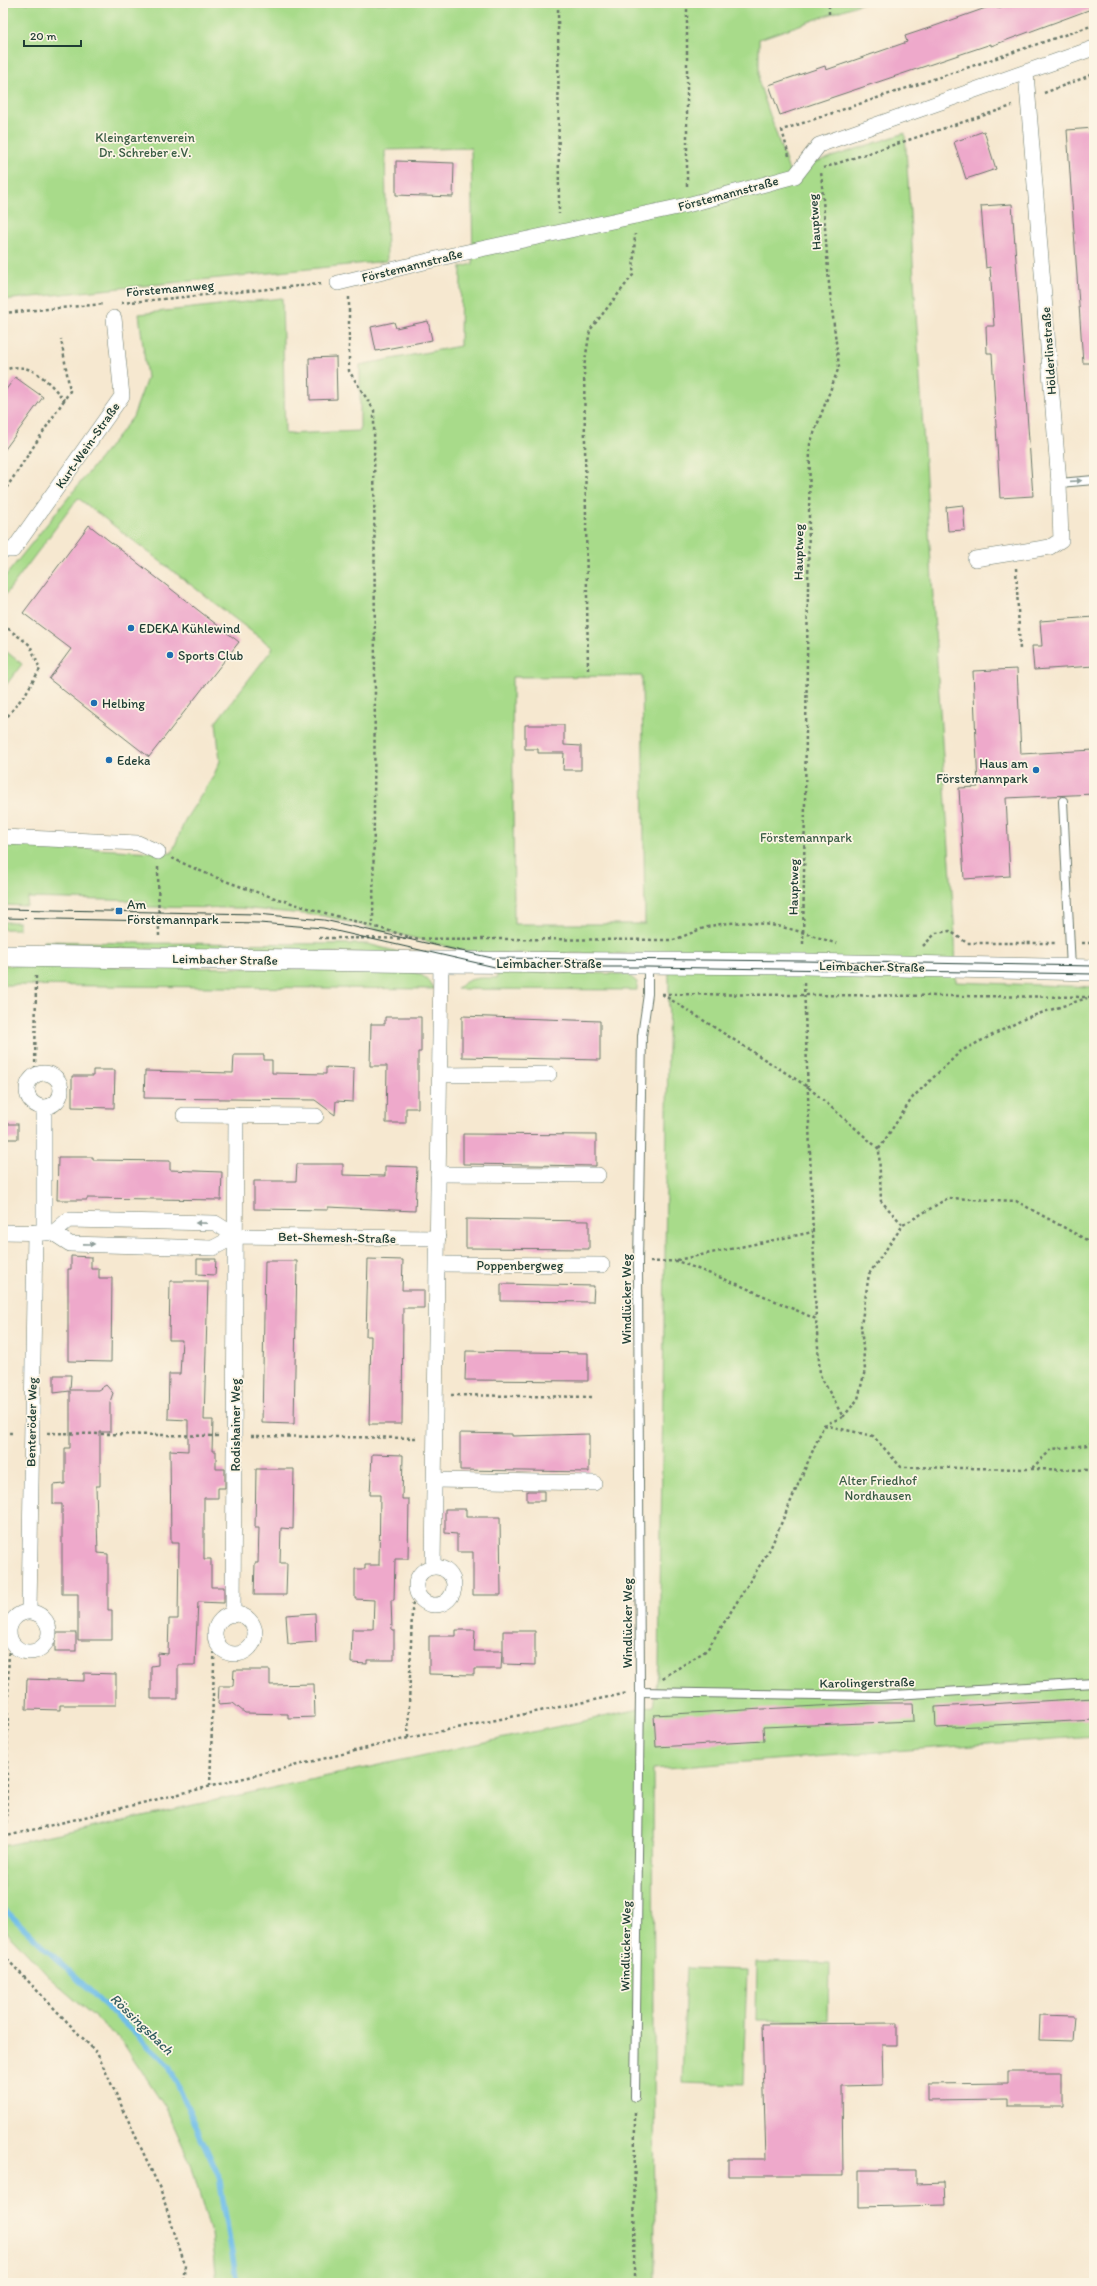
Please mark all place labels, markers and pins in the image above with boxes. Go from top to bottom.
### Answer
place label: EDEKA Kühlewind [139,621,240,636]
marker: EDEKA Kühlewind [126,623,136,633]
place label: Sports Club [178,648,244,663]
marker: Sports Club [165,650,175,660]
place label: Helbing [102,696,145,711]
marker: Helbing [89,698,99,708]
place label: Edeka [117,753,151,768]
marker: Edeka [104,755,114,765]
place label: Haus am Förstemannpark [936,756,1029,786]
marker: Haus am Förstemannpark [1031,765,1041,775]
place label: Am Förstemannpark [127,897,219,927]
marker: Am Förstemannpark [114,906,124,916]

